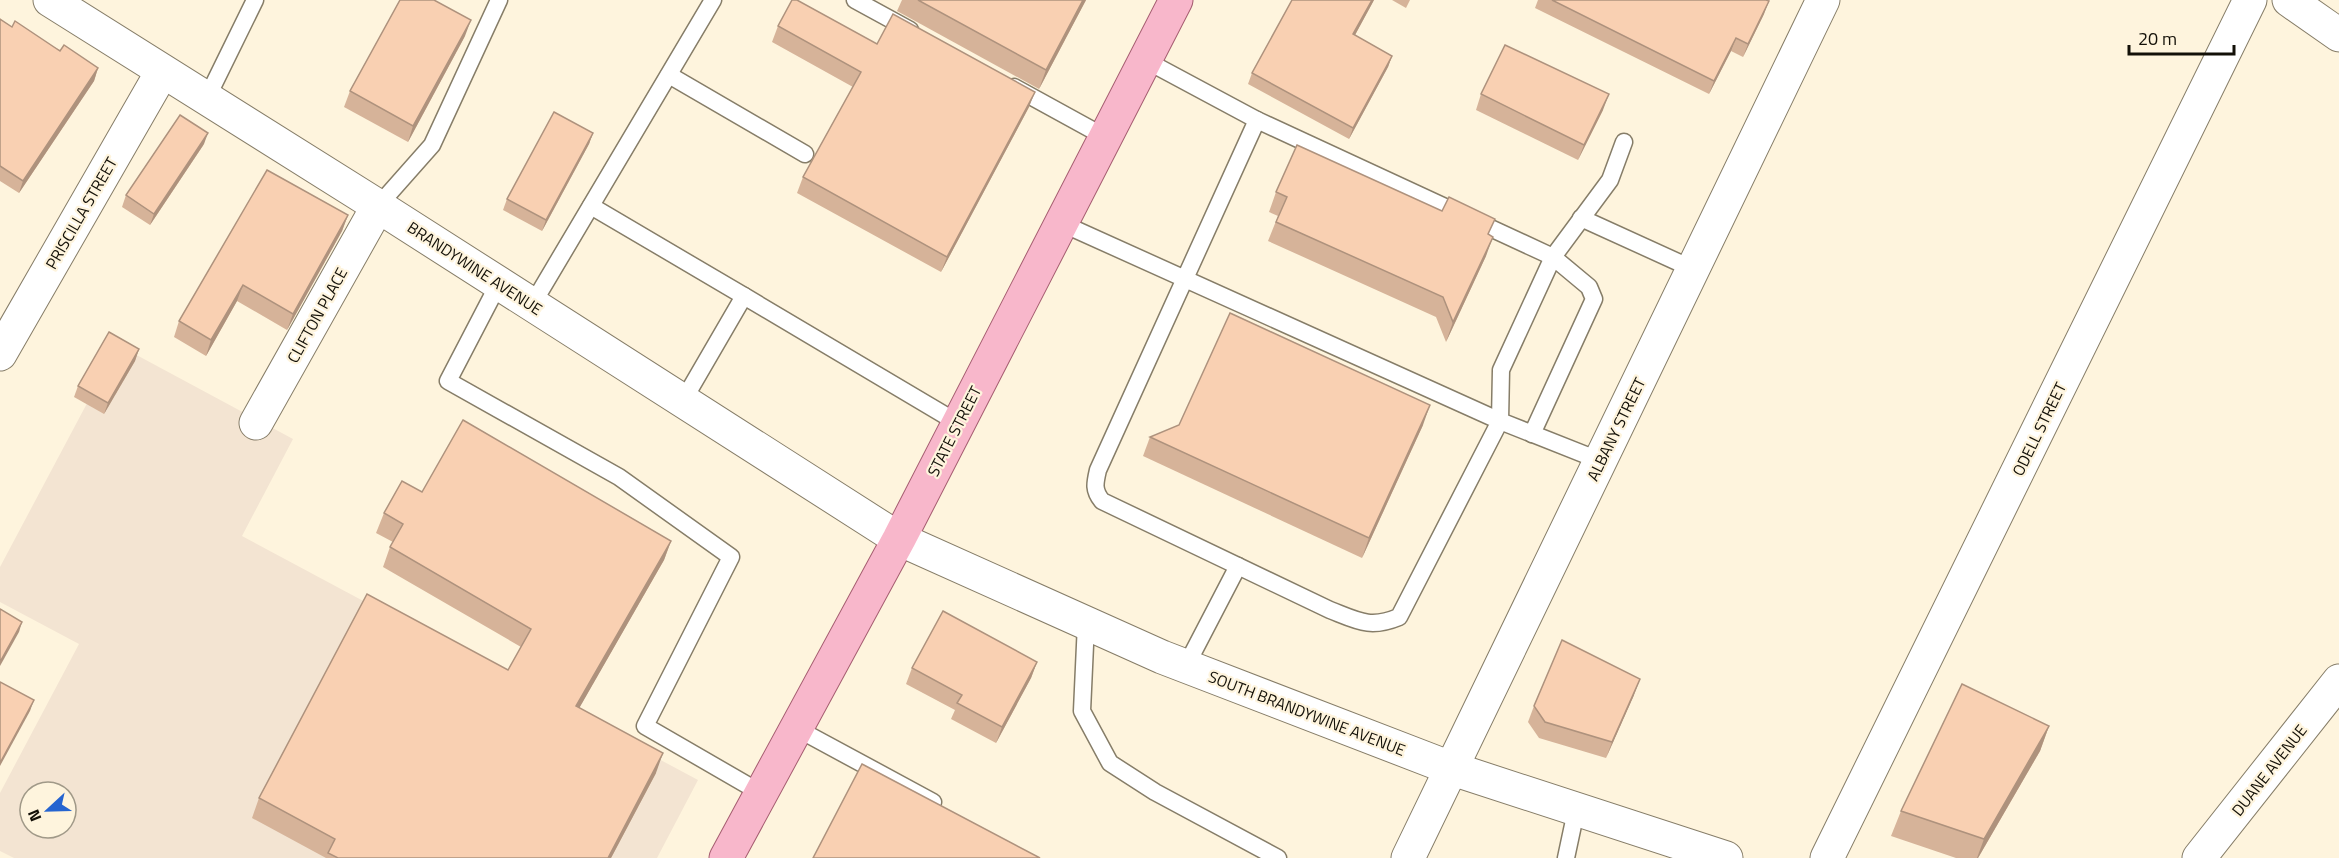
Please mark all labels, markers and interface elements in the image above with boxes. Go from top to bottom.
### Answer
scale bar [2129,18,2234,56]
text: 20 m [2138,25,2177,52]
street label: PRISCILLA STREET [39,152,123,274]
street label: BRANDYWINE AVENUE [403,215,547,321]
street label: CLIFTON PLACE [281,263,353,367]
street label: ALBANY STREET [1581,373,1652,485]
street label: ODELL STREET [2006,378,2072,480]
street label: STATE STREET [921,381,987,481]
street label: SOUTH BRANDYWINE AVENUE [1205,664,1409,762]
street label: DUANE AVENUE [2226,719,2313,821]
north arrow [18,780,78,840]
text: N [21,806,47,825]

